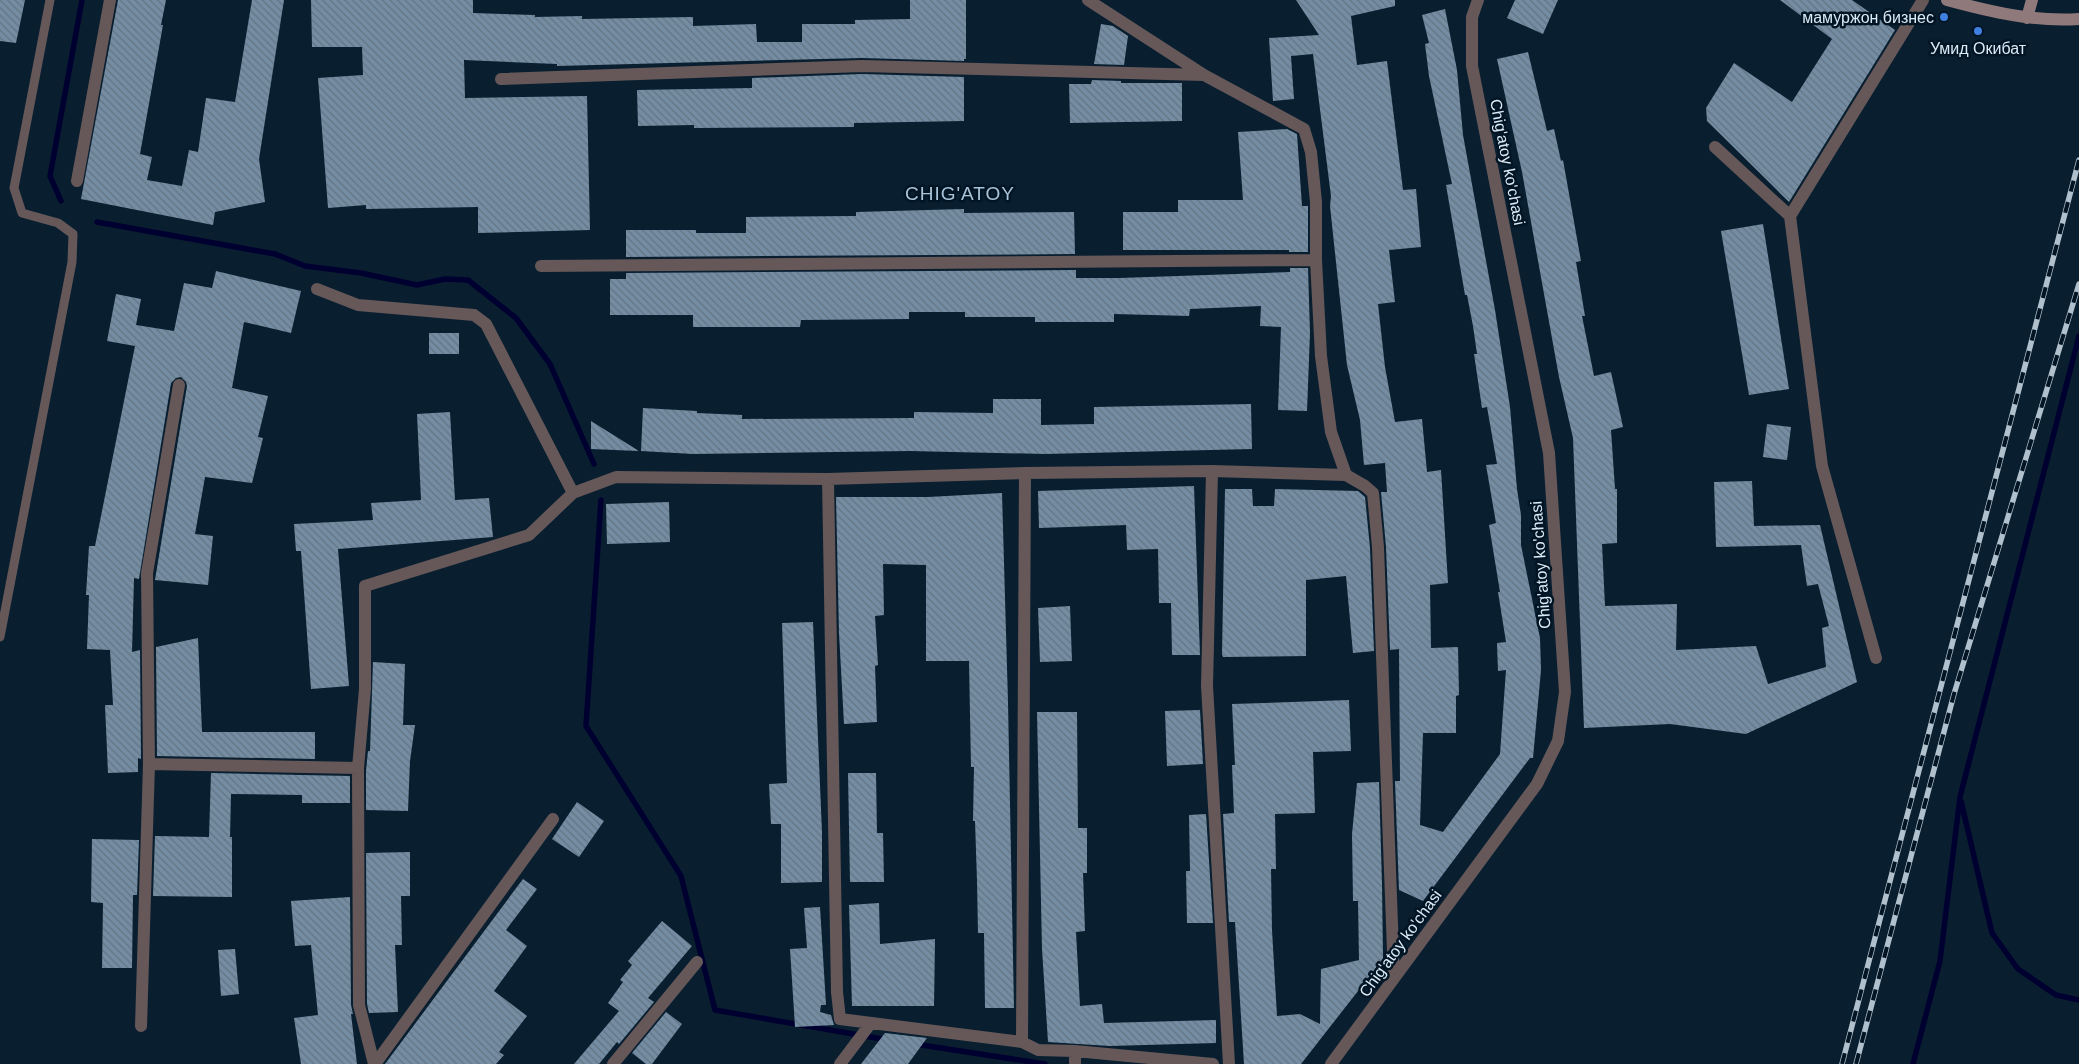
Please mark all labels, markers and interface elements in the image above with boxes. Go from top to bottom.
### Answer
place label: мамуржон бизнес [1802,9,1934,26]
marker: мамуржон бизнес [1938,11,1950,23]
marker: Умид Окибат [1972,25,1984,37]
place label: Умид Окибат [1930,40,2027,57]
street label: Chig'atoy ko'chasi [1487,98,1528,227]
district label: CHIG'ATOY [905,183,1015,204]
street label: Chig'atoy ko'chasi [1528,501,1553,629]
street label: Chig'atoy ko'chasi [1356,887,1445,1000]

